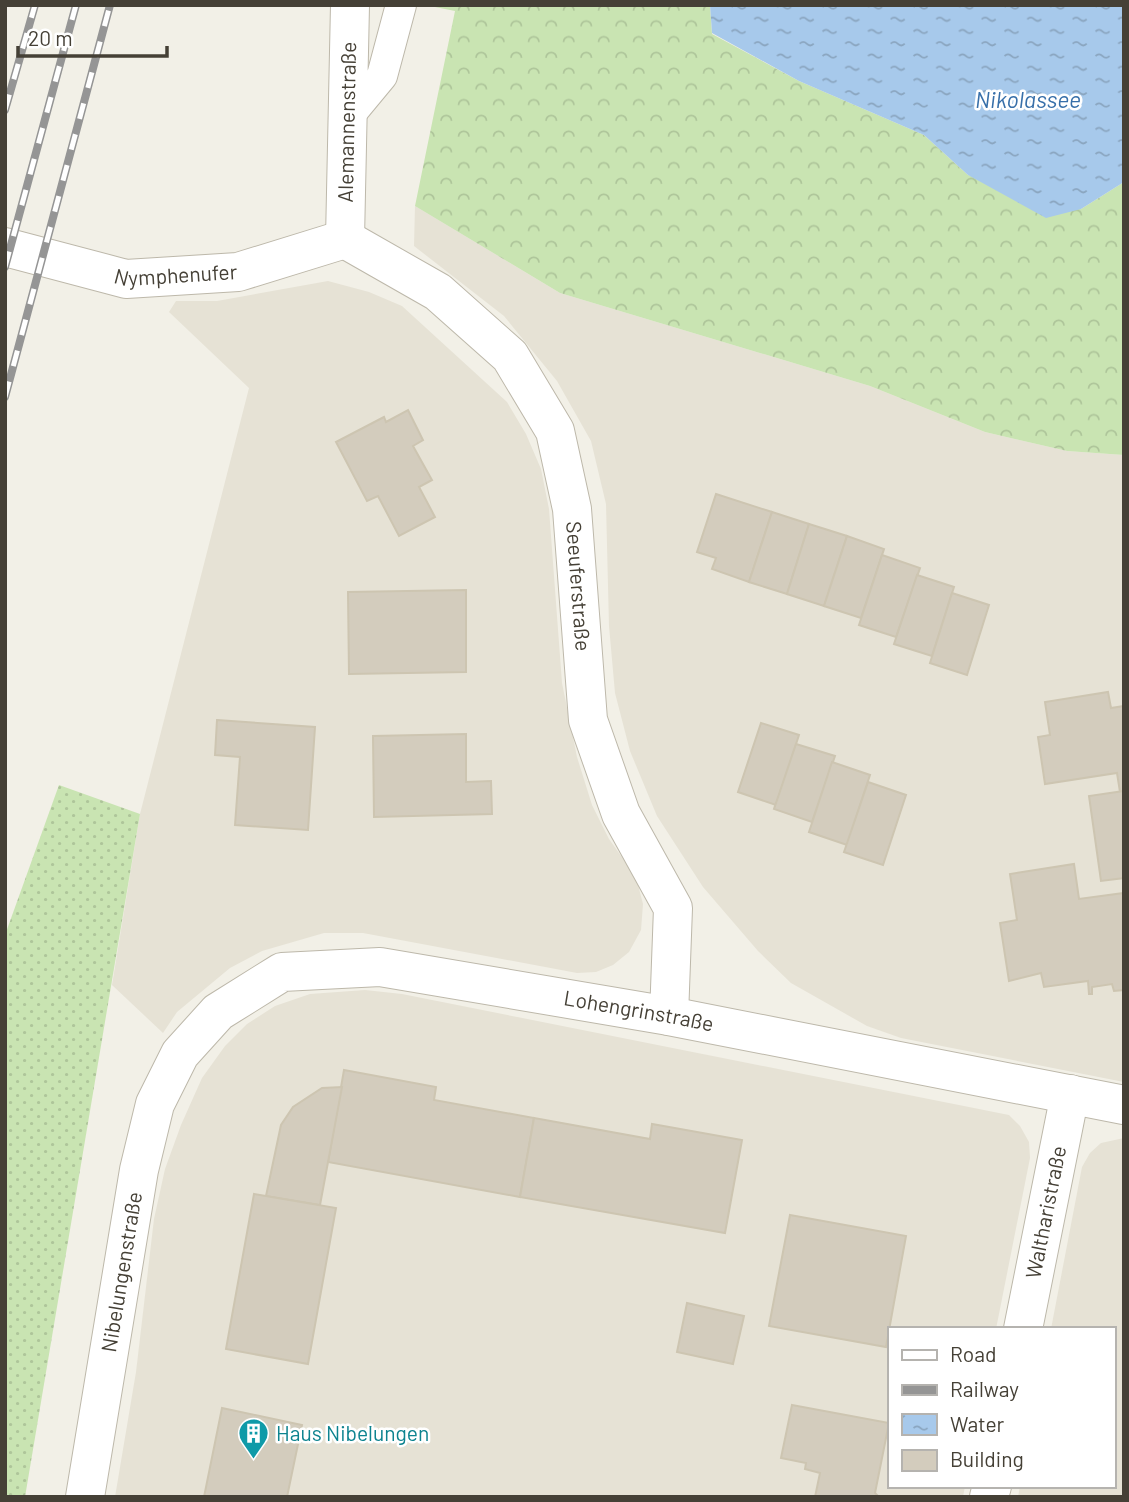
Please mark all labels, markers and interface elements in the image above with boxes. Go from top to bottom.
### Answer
scale bar [18,14,166,58]
text: 20 m [28,25,73,50]
street label: Alemannenstraße [332,41,360,203]
water label: Nikolassee [975,85,1081,113]
street label: Nymphenufer [112,258,238,290]
street label: Seeuferstraße [562,520,597,652]
street label: Lohengrinstraße [562,984,716,1035]
street label: Waltharistraße [1019,1143,1070,1281]
street label: Nibelungenstraße [95,1190,146,1354]
legend [888,1327,1115,1488]
text: Road [950,1341,996,1366]
text: Railway [950,1376,1019,1401]
text: Water [950,1411,1005,1436]
building icon: Haus Nibelungen [236,1417,270,1461]
place label: Haus Nibelungen [276,1420,429,1445]
text: Building [950,1446,1024,1471]

